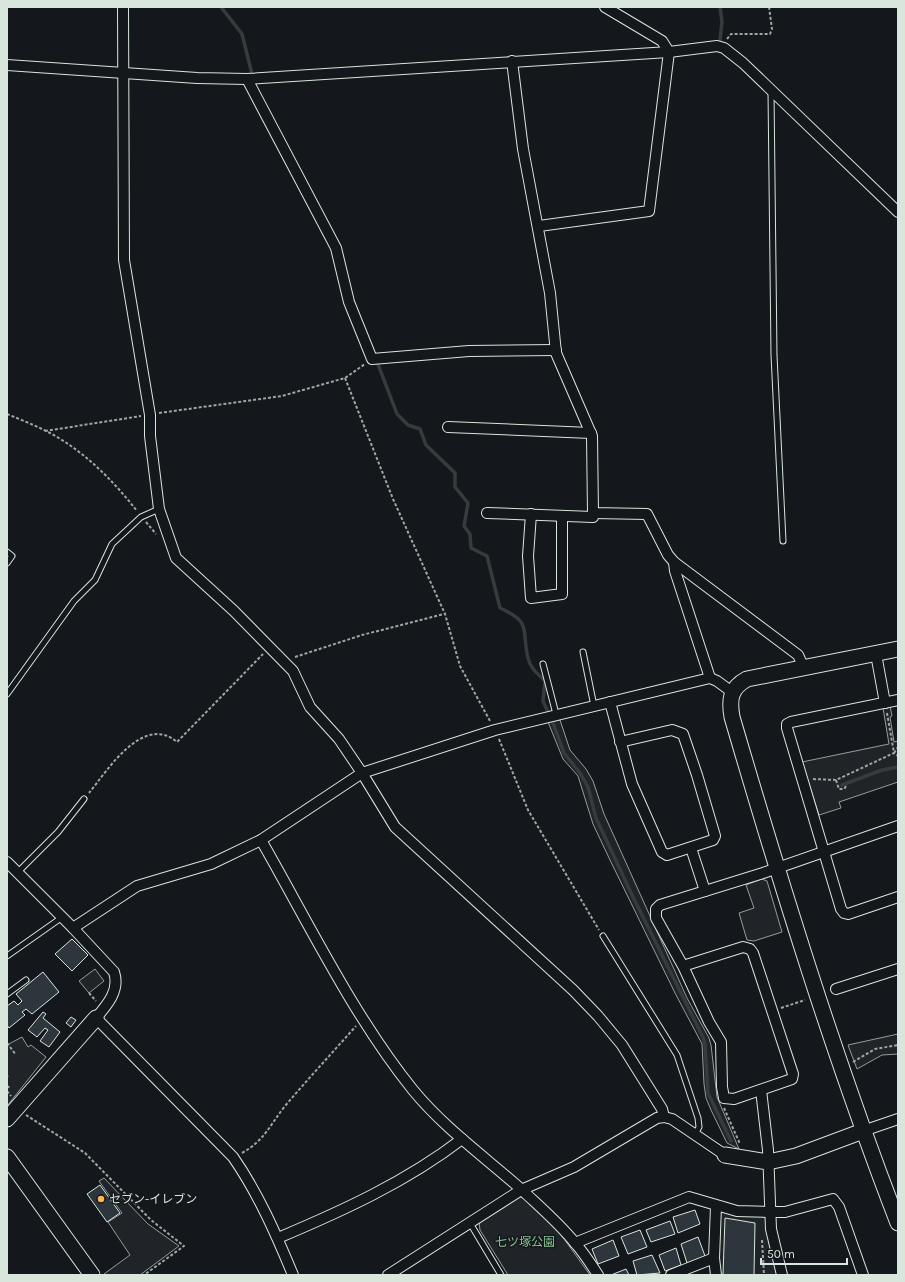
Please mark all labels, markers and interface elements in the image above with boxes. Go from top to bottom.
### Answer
place label: セブン-イレブン [109,1192,197,1206]
marker: セブン-イレブン [96,1194,106,1204]
park label: 七ツ塚公園 [495,1235,555,1249]
scale bar [761,1240,847,1266]
text: 50 m [767,1247,795,1261]

